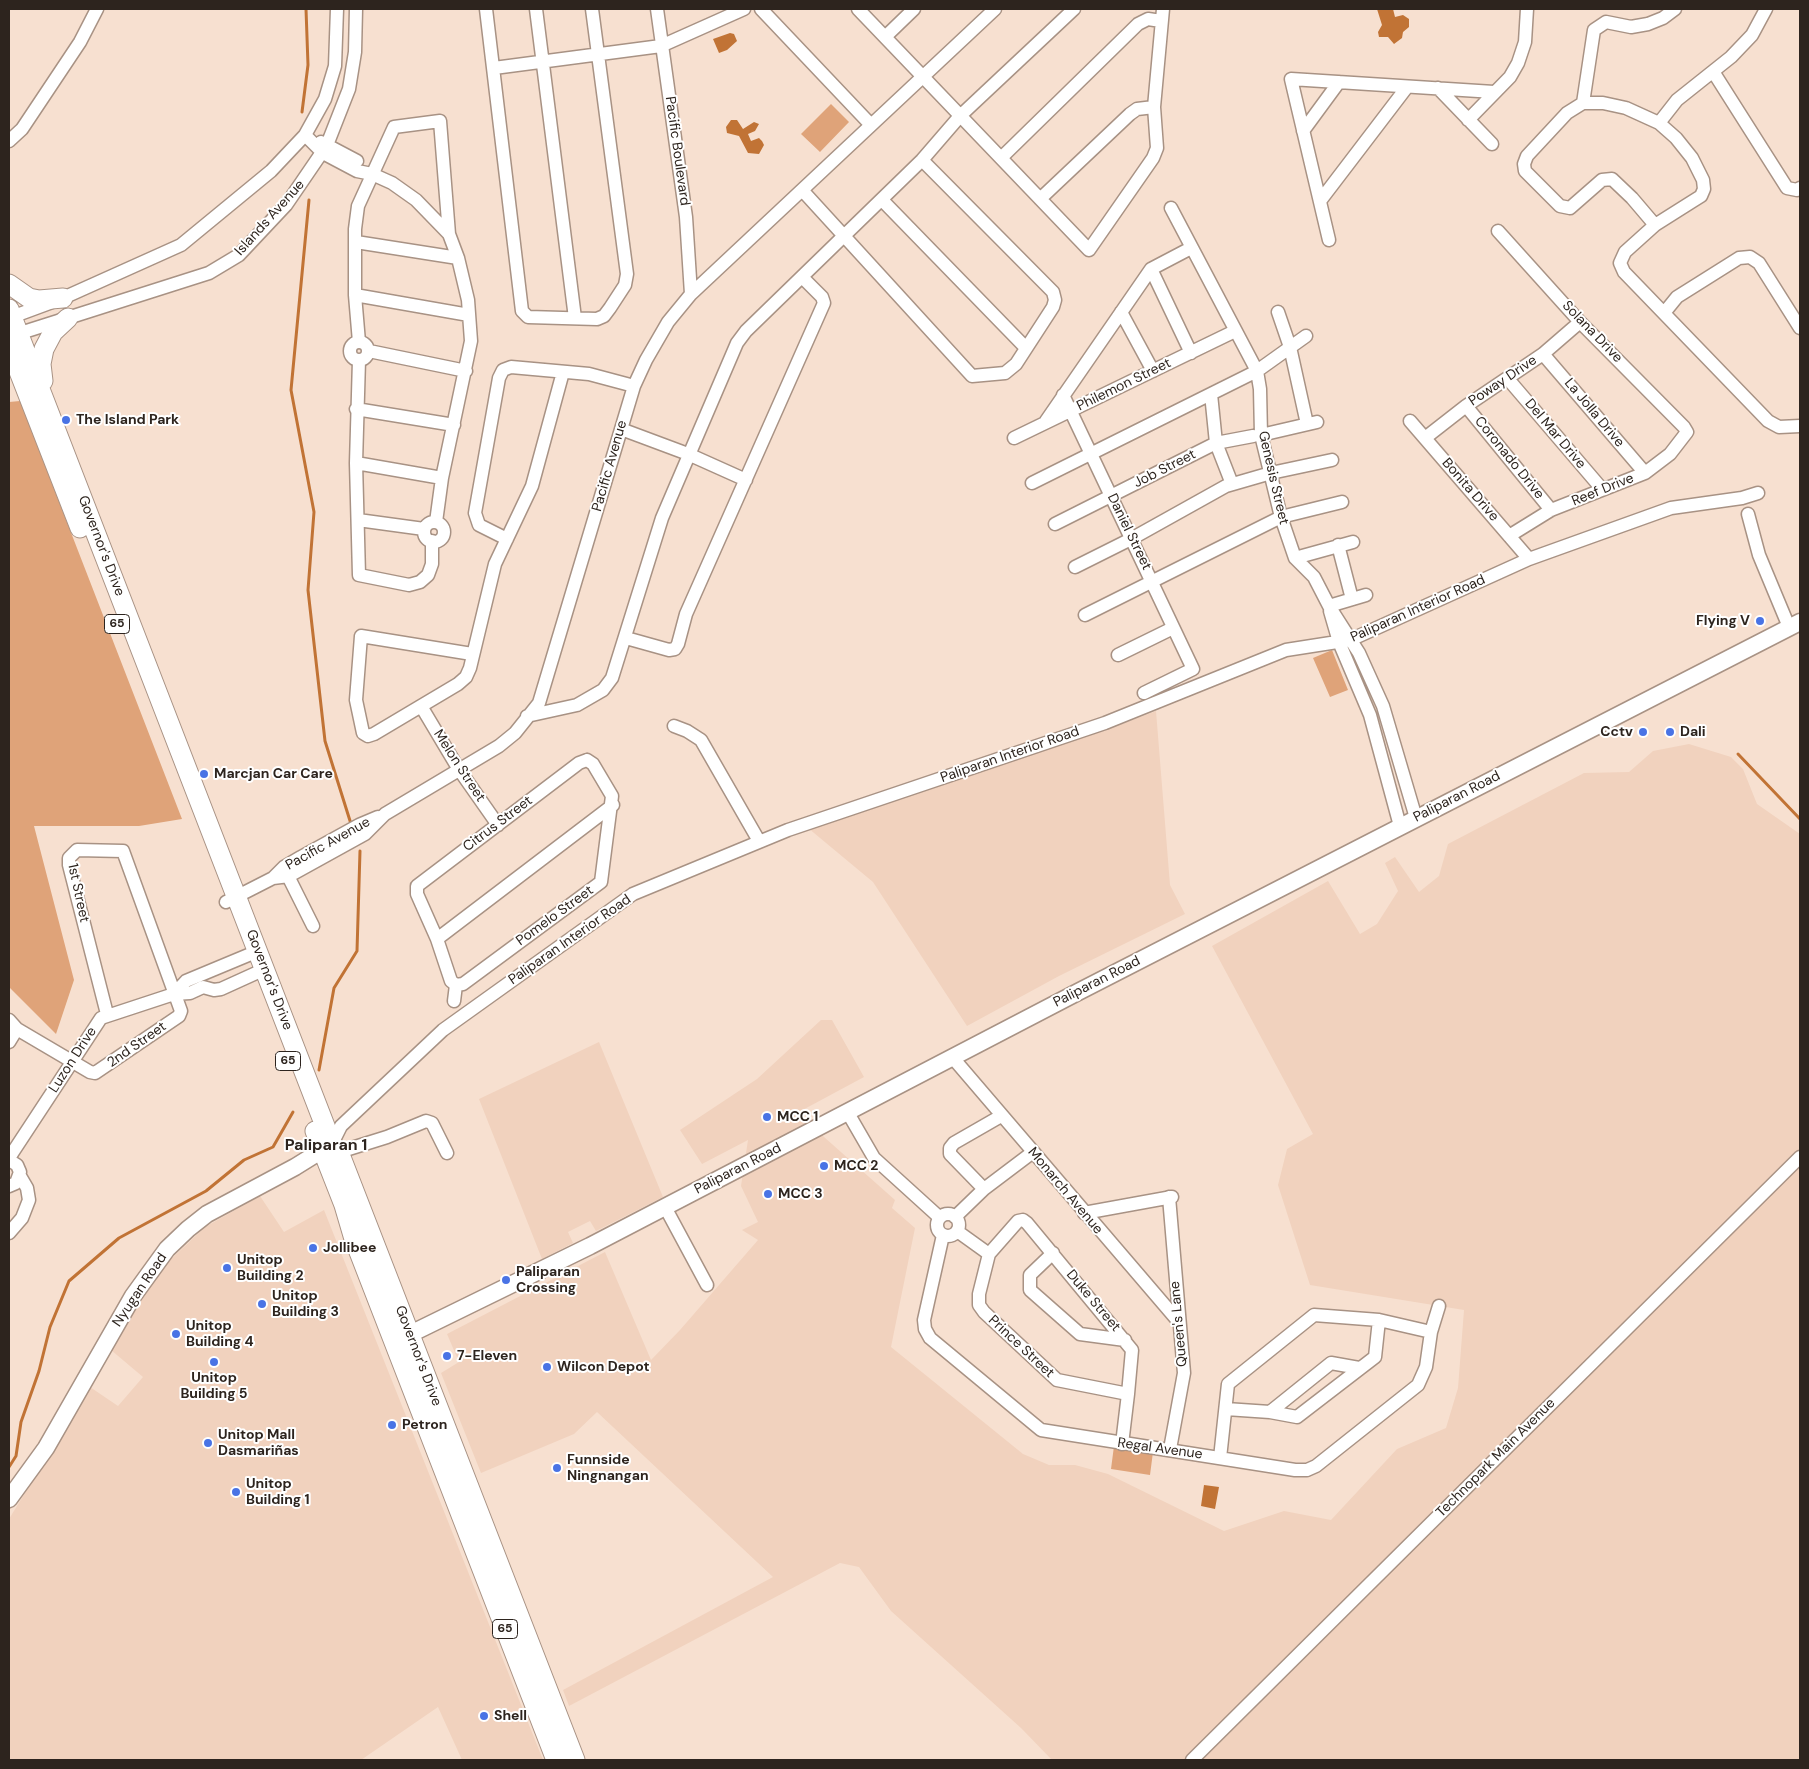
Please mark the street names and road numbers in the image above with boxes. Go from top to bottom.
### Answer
street label: Pacific Boulevard [661,95,693,207]
street label: Islands Avenue [232,177,308,259]
street label: Solana Drive [1558,298,1626,366]
street label: Poway Drive [1466,352,1540,410]
street label: Philemon Street [1074,355,1174,415]
street label: La Jolla Drive [1560,375,1628,451]
street label: Del Mar Drive [1521,396,1589,472]
street label: Coronado Drive [1471,413,1547,503]
street label: Pacific Avenue [589,419,631,513]
street label: Genesis Street [1254,430,1292,526]
street label: Job Street [1131,446,1199,492]
street label: Bonita Drive [1438,455,1502,525]
street label: Reef Drive [1570,470,1636,510]
street label: Daniel Street [1103,491,1155,573]
street label: Governor's Drive [74,493,128,599]
street label: Paliparan Interior Road [1348,572,1488,646]
road number: 65 [104,614,130,634]
street label: Paliparan Interior Road [938,723,1082,787]
street label: Melon Street [429,727,489,805]
street label: Paliparan Road [1411,768,1503,826]
street label: Citrus Street [460,792,536,856]
street label: Pacific Avenue [283,814,373,874]
street label: 1st Street [64,862,92,924]
street label: Pomelo Street [513,882,597,950]
street label: Paliparan Interior Road [505,891,635,989]
street label: Governor's Drive [242,927,296,1033]
street label: Paliparan Road [1051,953,1143,1011]
street label: 2nd Street [104,1019,170,1071]
street label: Luzon Drive [46,1024,100,1096]
road number: 65 [276,1052,300,1070]
street label: Paliparan Road [692,1140,784,1198]
street label: Monarch Avenue [1024,1144,1106,1238]
street label: Nyugan Road [109,1250,171,1330]
street label: Duke Street [1062,1267,1124,1335]
street label: Queen's Lane [1167,1280,1191,1368]
street label: Governor's Drive [391,1303,445,1409]
street label: Prince Street [985,1312,1057,1382]
street label: Technopark Main Avenue [1433,1395,1559,1521]
street label: Regal Avenue [1116,1435,1204,1463]
road number: 65 [492,1620,518,1638]

